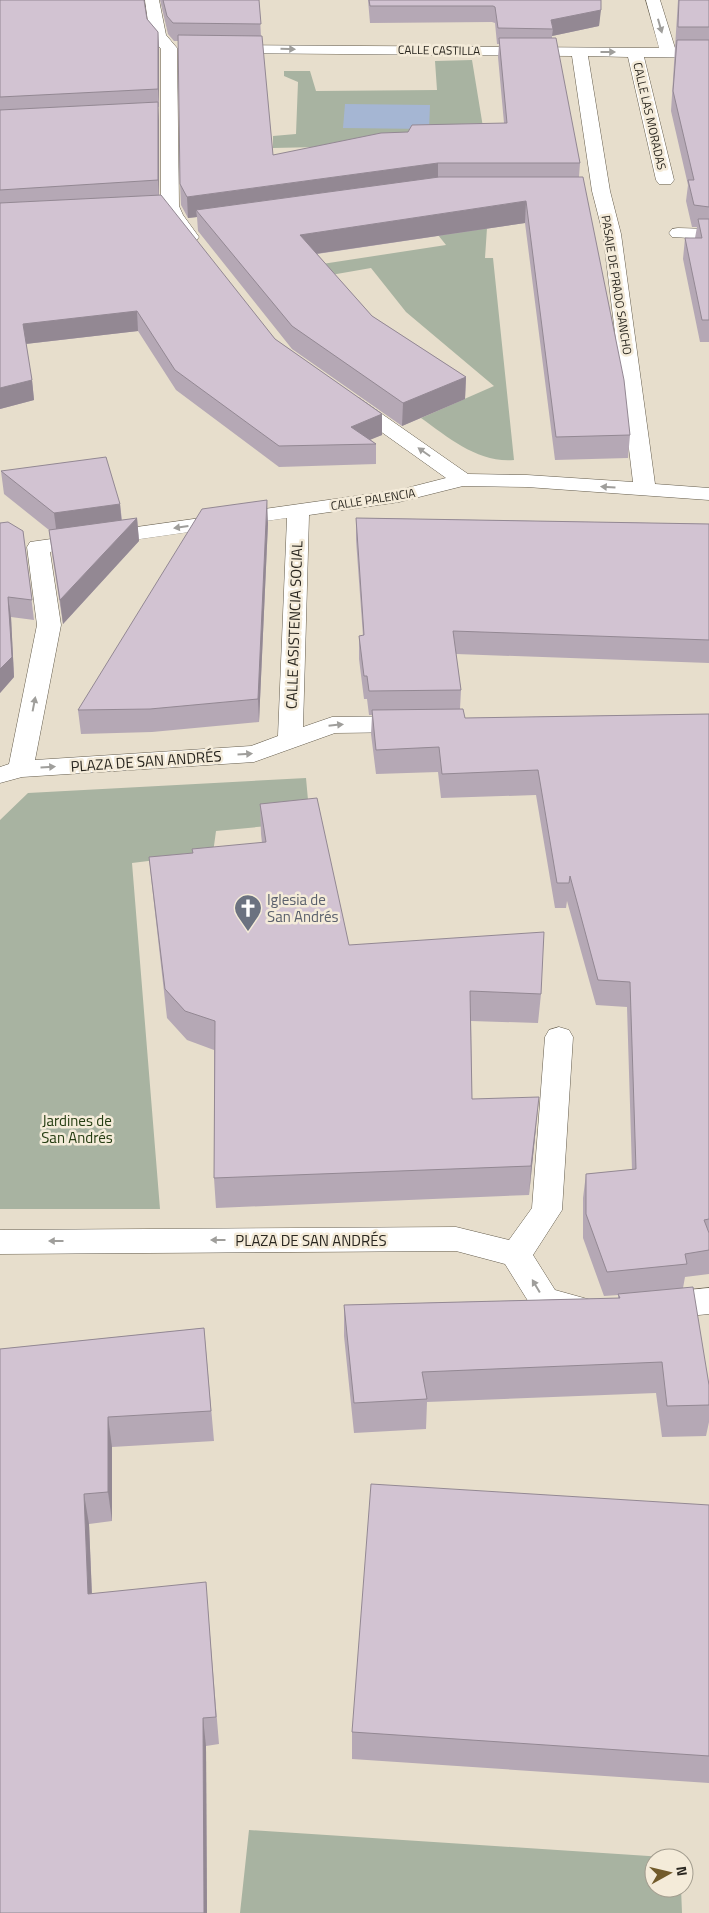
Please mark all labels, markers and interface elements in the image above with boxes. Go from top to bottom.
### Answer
one-way arrow [657,19,665,34]
street label: CALLE CASTILLA [398,40,480,60]
one-way arrow [280,45,296,53]
one-way arrow [600,48,616,56]
street label: CALLE LAS MORADAS [628,60,672,172]
street label: PASAJE DE PRADO SANCHO [597,214,637,356]
one-way arrow [417,447,430,457]
street label: CALLE PALENCIA [329,483,417,515]
one-way arrow [600,483,616,491]
one-way arrow [172,523,188,531]
street label: CALLE ASISTENCIA SOCIAL [280,541,308,709]
one-way arrow [30,695,38,711]
one-way arrow [328,721,344,729]
street label: PLAZA DE SAN ANDRÉS [70,744,222,778]
one-way arrow [237,750,253,758]
one-way arrow [40,763,56,771]
place label: Iglesia de San Andrés [267,888,339,928]
church icon: Iglesia de San Andrés [233,893,263,932]
park label: Jardines de San Andrés [41,1109,113,1149]
street label: PLAZA DE SAN ANDRÉS [235,1229,387,1252]
one-way arrow [210,1236,226,1244]
one-way arrow [47,1237,63,1245]
one-way arrow [531,1280,540,1293]
north arrow [644,1848,694,1898]
text: N [671,1865,693,1877]

